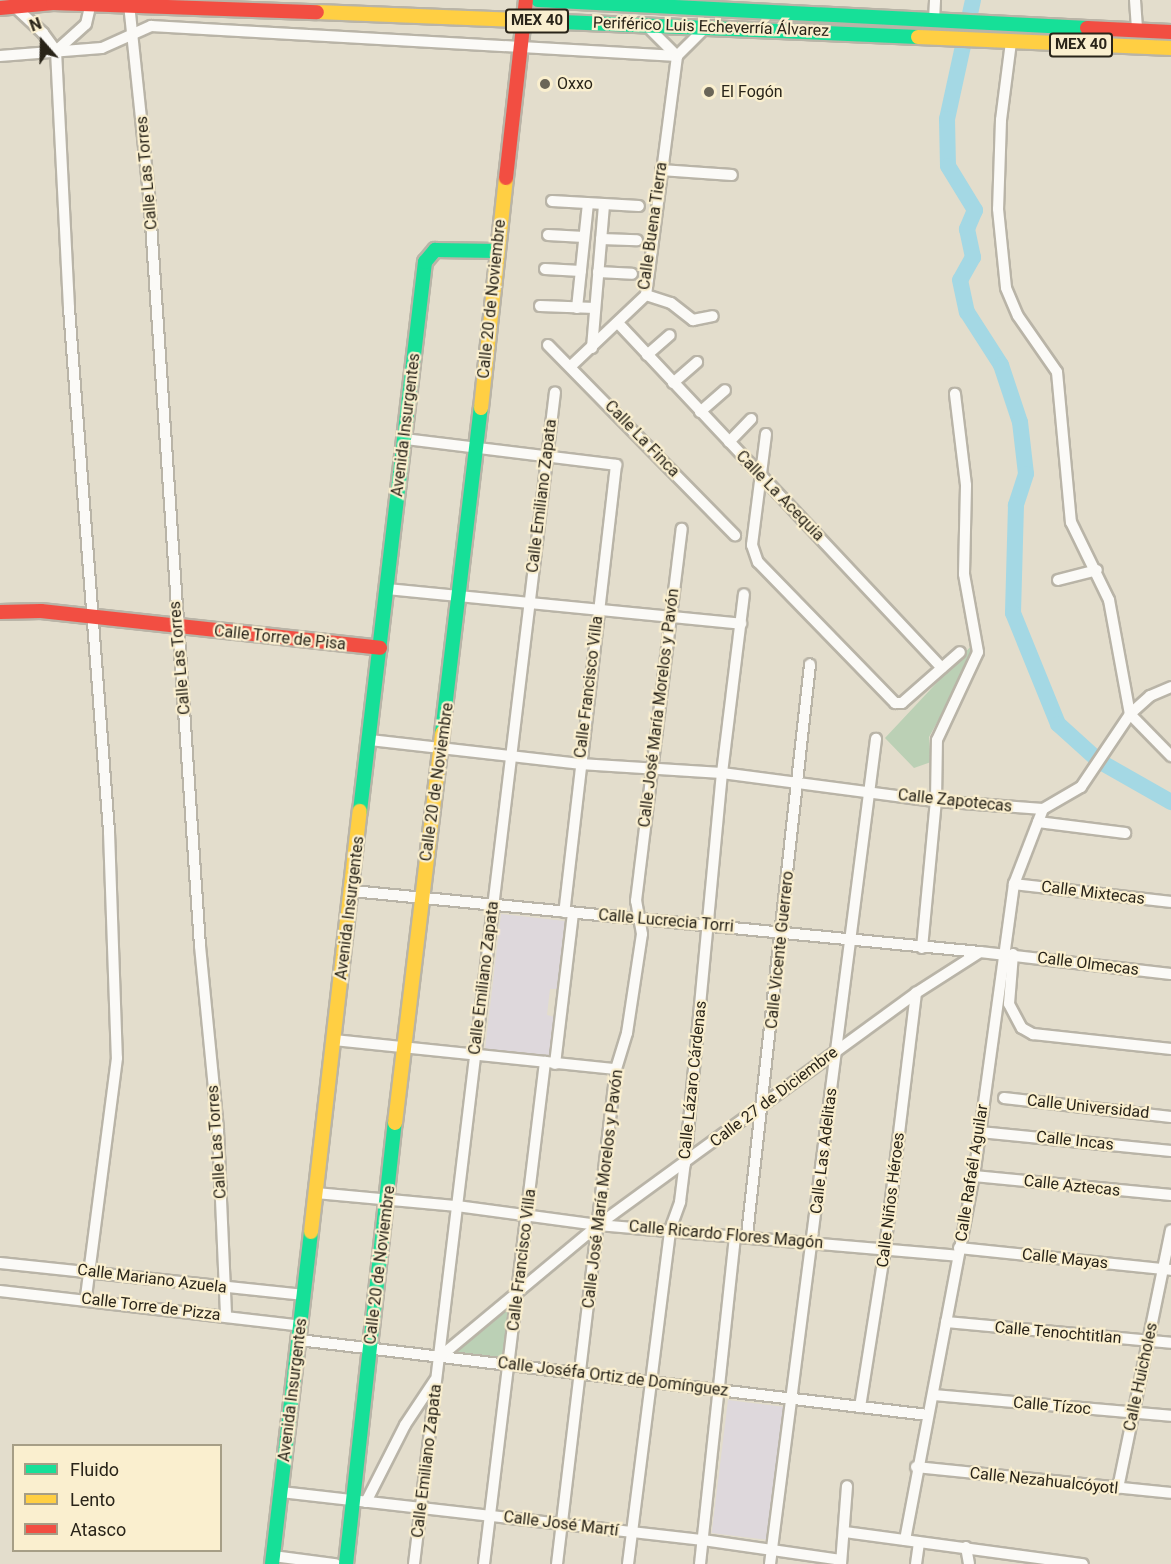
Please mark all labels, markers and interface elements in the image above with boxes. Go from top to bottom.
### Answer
road number: MEX 40 [504,9,570,33]
north arrow [12,12,72,72]
street label: Periférico Luis Echeverría Álvarez [593,13,829,41]
text: N [27,14,44,35]
road number: MEX 40 [1048,33,1114,57]
place label: Oxxo [557,74,593,94]
marker: Oxxo [538,77,552,91]
place label: El Fogón [721,82,783,102]
marker: El Fogón [702,85,716,99]
street label: Calle Las Torres [132,115,162,231]
street label: Calle Buena Tierra [634,161,672,291]
street label: Calle 20 de Noviembre [474,218,510,380]
street label: Avenida Insurgentes [388,352,424,498]
street label: Calle La Finca [601,397,683,481]
street label: Calle Emiliano Zapata [523,418,561,574]
street label: Calle La Acequia [732,447,828,545]
street label: Calle José María Morelos y Pavón [635,587,683,829]
street label: Calle Las Torres [165,600,195,716]
street label: Calle Francisco Villa [571,615,607,759]
street label: Calle Torre de Pisa [213,622,347,654]
street label: Calle 20 de Noviembre [416,701,458,863]
street label: Calle Zapotecas [897,785,1013,817]
street label: Avenida Insurgentes [332,835,368,981]
street label: Calle Vicente Guerrero [762,870,798,1030]
street label: Calle Mixtecas [1040,877,1146,909]
street label: Calle Emiliano Zapata [465,900,503,1056]
street label: Calle Lucrecia Torri [597,906,735,936]
street label: Calle Olmecas [1036,948,1140,980]
street label: Calle Lázaro Cárdenas [675,1000,711,1160]
street label: Calle 27 de Diciembre [706,1043,842,1151]
street label: Calle José María Morelos y Pavón [579,1068,627,1310]
street label: Calle Las Torres [203,1084,231,1200]
street label: Calle Las Adelitas [807,1087,841,1215]
street label: Calle Universidad [1026,1091,1150,1123]
street label: Calle Rafaél Aguilar [952,1103,992,1243]
street label: Calle Incas [1035,1127,1115,1155]
street label: Calle Niños Héroes [873,1131,909,1269]
street label: Calle Aztecas [1023,1171,1121,1201]
street label: Calle 20 de Noviembre [361,1184,399,1346]
street label: Calle Francisco Villa [504,1188,540,1332]
street label: Calle Ricardo Flores Magón [628,1217,824,1253]
street label: Calle Mayas [1021,1245,1109,1273]
street label: Calle Mariano Azuela [76,1260,228,1298]
street label: Calle Torre de Pizza [80,1289,222,1325]
street label: Avenida Insurgentes [275,1317,311,1463]
street label: Calle Tenochtitlan [994,1318,1122,1348]
street label: Calle Huicholes [1120,1321,1162,1433]
street label: Calle Joséfa Ortiz de Domínguez [497,1353,729,1401]
street label: Calle Emiliano Zapata [408,1383,446,1539]
street label: Calle Tízoc [1012,1393,1092,1419]
legend [12,1444,222,1552]
text: Fluido [70,1459,119,1480]
street label: Calle Nezahualcóyotl [969,1464,1119,1498]
text: Lento [70,1489,115,1510]
street label: Calle José Martí [502,1507,620,1541]
text: Atasco [70,1519,126,1540]

